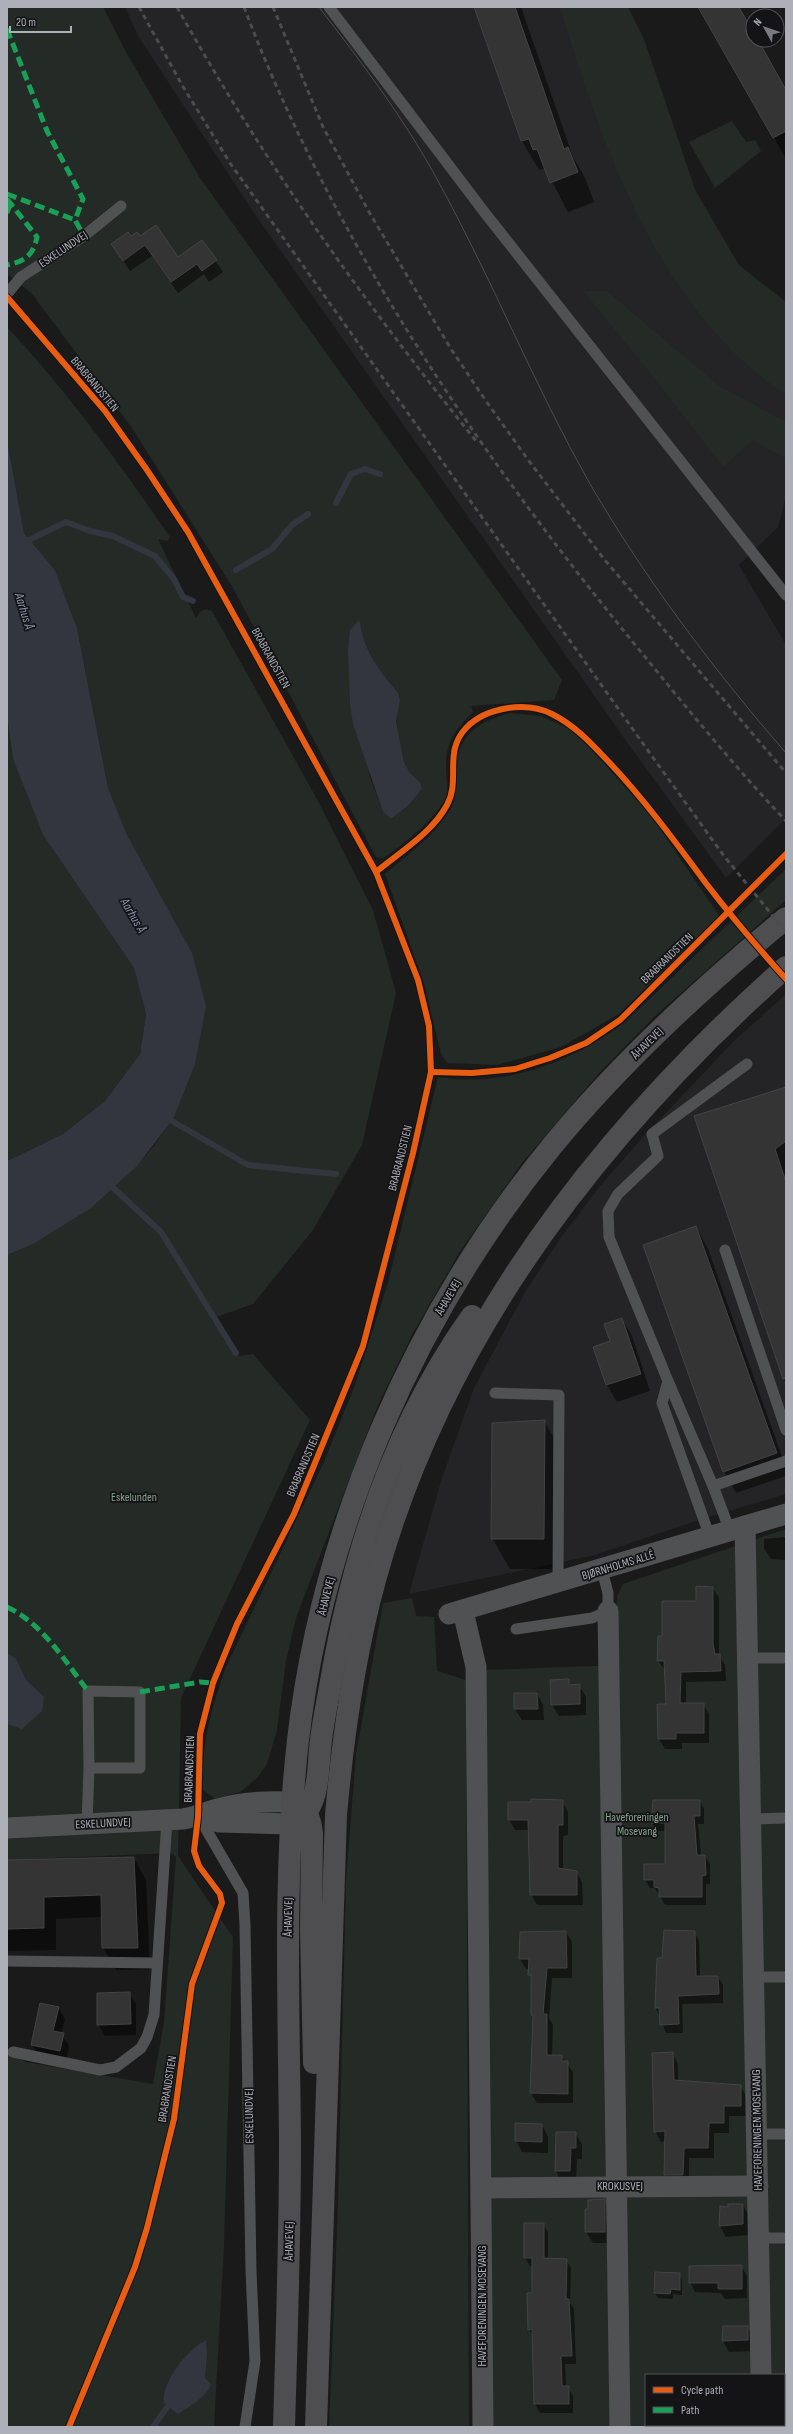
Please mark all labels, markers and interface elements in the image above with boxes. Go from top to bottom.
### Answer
scale bar [10,8,71,34]
north arrow [745,8,785,48]
text: 20 m [16,15,36,30]
text: N [751,15,765,28]
street label: ESKELUNDVEJ [36,228,90,271]
street label: BRABRANDSTIEN [67,354,122,415]
water label: Aarhus Å [11,590,37,632]
street label: BRABRANDSTIEN [248,625,293,691]
water label: Aarhus Å [116,894,150,936]
street label: BRABRANDSTIEN [638,930,697,987]
street label: ÅHAVEVEJ [627,1024,667,1063]
street label: BRABRANDSTIEN [385,1124,416,1193]
street label: ÅHAVEVEJ [432,1277,465,1319]
street label: BRABRANDSTIEN [283,1431,323,1499]
park label: Eskelunden [111,1490,157,1505]
street label: BJØRNHOLMS ALLÉ [580,1547,656,1584]
street label: ÅHAVEVEJ [314,1575,339,1618]
street label: BRABRANDSTIEN [181,1735,198,1803]
park label: Haveforeningen Mosevang [605,1810,669,1839]
street label: ESKELUNDVEJ [75,1815,131,1832]
street label: ÅHAVEVEJ [281,1897,296,1938]
street label: BRABRANDSTIEN [155,2055,180,2123]
street label: HAVEFORENINGEN MOSEVANG [749,2069,766,2191]
street label: ESKELUNDVEJ [242,2088,257,2144]
street label: KROKUSVEJ [597,2179,643,2194]
street label: ÅHAVEVEJ [282,2221,297,2262]
street label: HAVEFORENINGEN MOSEVANG [475,2245,490,2367]
legend [645,2374,785,2426]
text: Cycle path [681,2383,723,2398]
text: Path [681,2403,699,2418]

